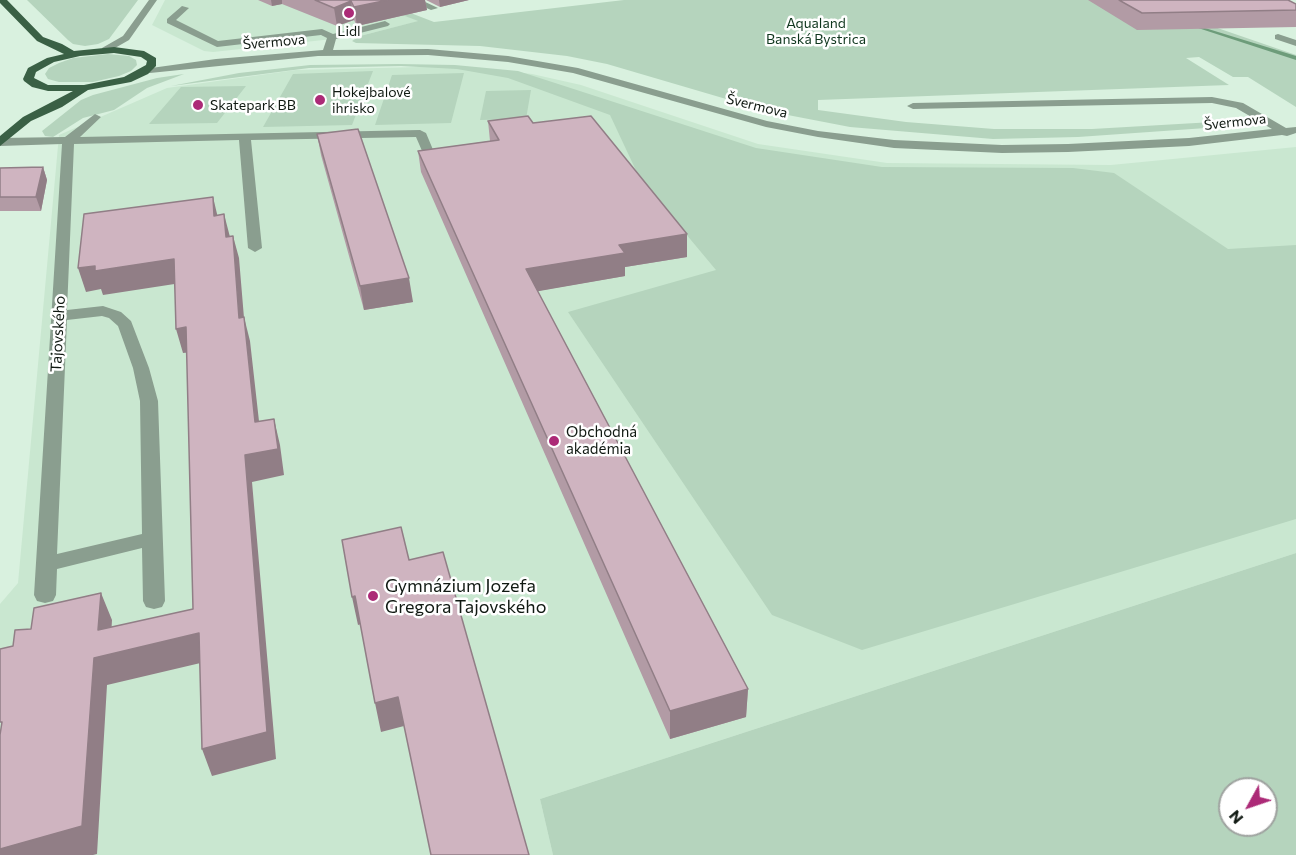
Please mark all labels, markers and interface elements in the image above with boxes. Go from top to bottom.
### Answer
marker: Lidl [342,6,356,20]
park label: Aqualand Banská Bystrica [766,15,866,48]
place label: Lidl [337,23,361,39]
street label: Švermova [242,31,306,53]
place label: Hokejbalové ihrisko [332,84,411,116]
street label: Švermova [725,90,789,122]
marker: Hokejbalové ihrisko [313,93,327,107]
place label: Skatepark BB [210,97,296,113]
marker: Skatepark BB [191,98,205,112]
street label: Švermova [1203,110,1267,134]
street label: Tajovského [47,295,69,373]
place label: Obchodná akadémia [566,423,637,458]
marker: Obchodná akadémia [547,434,561,448]
place label: Gymnázium Jozefa Gregora Tajovského [385,575,546,618]
marker: Gymnázium Jozefa Gregora Tajovského [366,589,380,603]
north arrow [1218,777,1278,837]
text: N [1224,807,1246,828]

